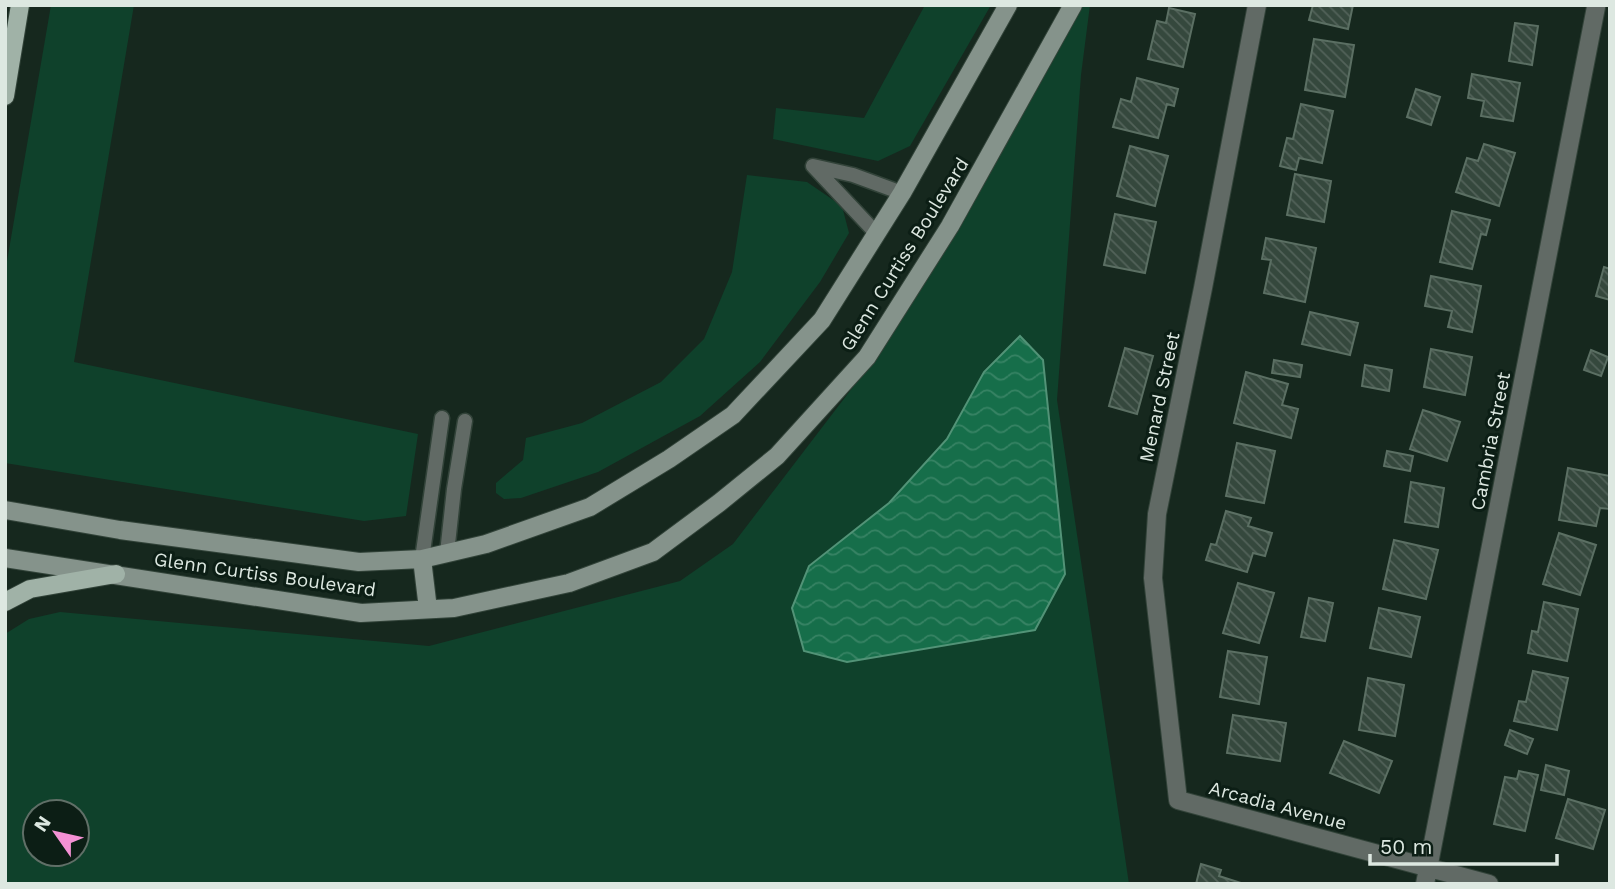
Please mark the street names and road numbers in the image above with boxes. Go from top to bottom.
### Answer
street label: Glenn Curtiss Boulevard [835,153,973,355]
street label: Menard Street [1134,330,1185,464]
street label: Cambria Street [1466,370,1515,512]
street label: Glenn Curtiss Boulevard [153,548,377,601]
street label: Arcadia Avenue [1207,776,1349,835]

